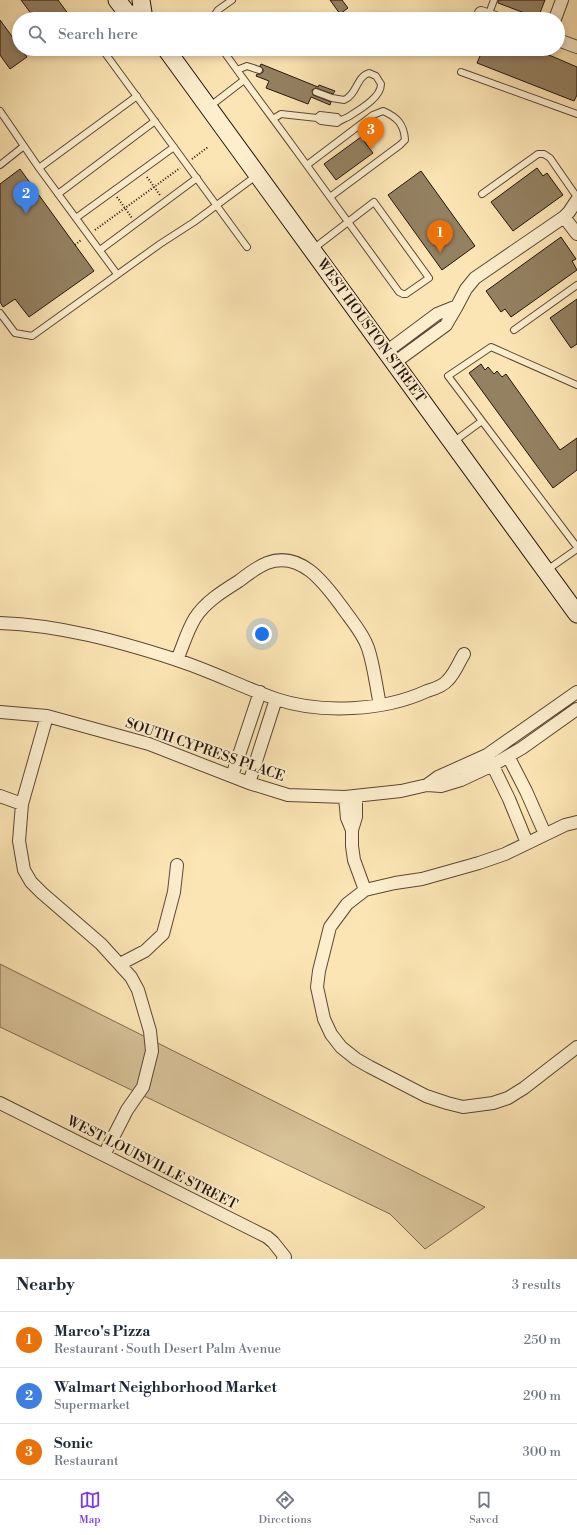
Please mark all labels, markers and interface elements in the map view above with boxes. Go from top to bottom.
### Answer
search box [12,12,565,56]
icon: search [26,23,48,45]
text: Search here [58,25,138,44]
pin: 3 [358,117,384,150]
pin: 2 [13,181,39,214]
pin: 1 [427,220,453,253]
street label: WEST HOUSTON STREET [312,255,429,407]
your location [252,624,272,644]
street label: SOUTH CYPRESS PLACE [123,714,287,786]
street label: WEST LOUISVILLE STREET [63,1112,240,1214]
text: Nearby [16,1274,75,1296]
text: 3 results [512,1277,561,1293]
text: Marco's Pizza [54,1322,150,1341]
text: 1 [26,1332,32,1348]
text: 250 m [524,1332,561,1348]
text: Restaurant · South Desert Palm Avenue [54,1341,281,1357]
text: Walmart Neighborhood Market [54,1378,277,1397]
text: 2 [25,1388,33,1404]
text: 290 m [523,1388,561,1404]
text: Supermarket [54,1397,130,1413]
text: Sonic [54,1434,93,1453]
text: 3 [25,1444,33,1460]
text: 300 m [523,1444,561,1460]
text: Restaurant [54,1453,119,1469]
tab: Map [79,1489,101,1527]
tab: Directions [259,1489,312,1527]
tab: Saved [469,1489,498,1527]

